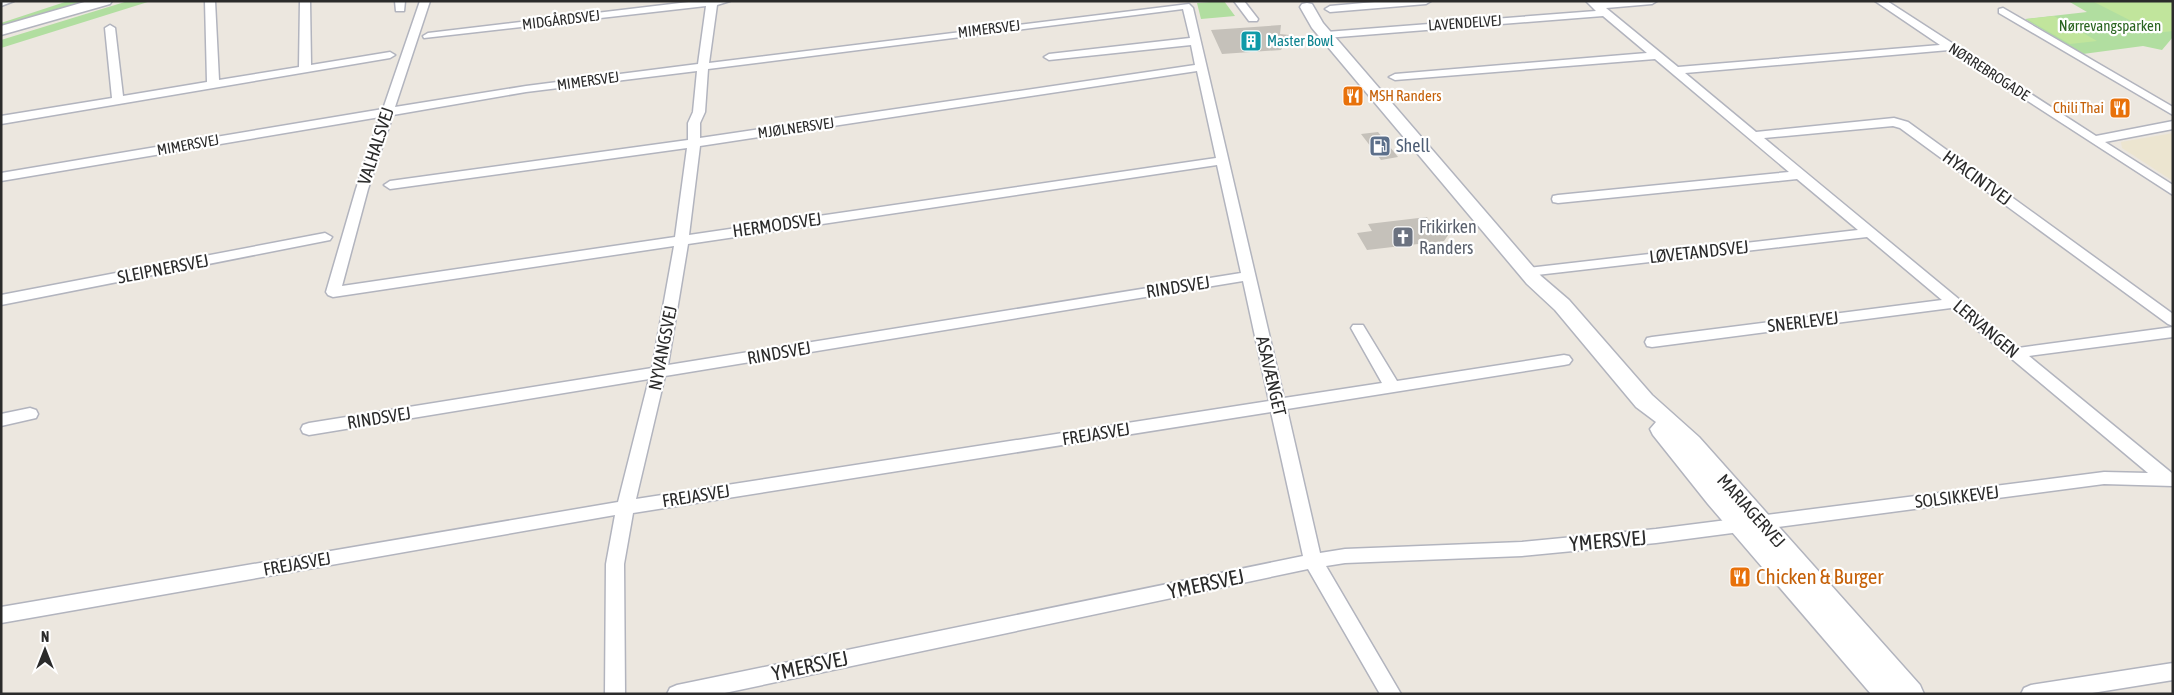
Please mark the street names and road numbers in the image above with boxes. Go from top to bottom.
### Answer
street label: MIDGÅRDSVEJ [521,6,601,33]
street label: LAVENDELVEJ [1428,11,1502,34]
street label: MIMERSVEJ [957,16,1021,41]
street label: NØRREBROGADE [1946,39,2033,104]
street label: MIMERSVEJ [556,68,620,93]
street label: VALHALSVEJ [353,104,398,187]
street label: MJØLNERSVEJ [757,114,835,141]
street label: MIMERSVEJ [156,131,220,158]
street label: HYACINTVEJ [1939,146,2016,210]
street label: HERMODSVEJ [731,208,823,241]
street label: LØVETANDSVEJ [1648,236,1750,267]
street label: SLEIPNERSVEJ [115,249,210,288]
street label: RINDSVEJ [1145,271,1211,302]
street label: LERVANGEN [1949,295,2023,362]
street label: NYVANGSVEJ [644,304,681,392]
street label: SNERLEVEJ [1766,307,1840,336]
street label: ASAVÆNGET [1252,334,1291,418]
street label: RINDSVEJ [746,337,812,368]
street label: RINDSVEJ [346,402,412,433]
street label: FREJASVEJ [1061,418,1131,449]
street label: MARIAGERVEJ [1713,470,1790,552]
street label: FREJASVEJ [661,480,731,511]
street label: SOLSIKKEVEJ [1914,481,2000,512]
street label: YMERSVEJ [1568,525,1648,555]
street label: FREJASVEJ [261,547,332,580]
street label: YMERSVEJ [1165,563,1246,603]
street label: YMERSVEJ [769,645,850,685]

